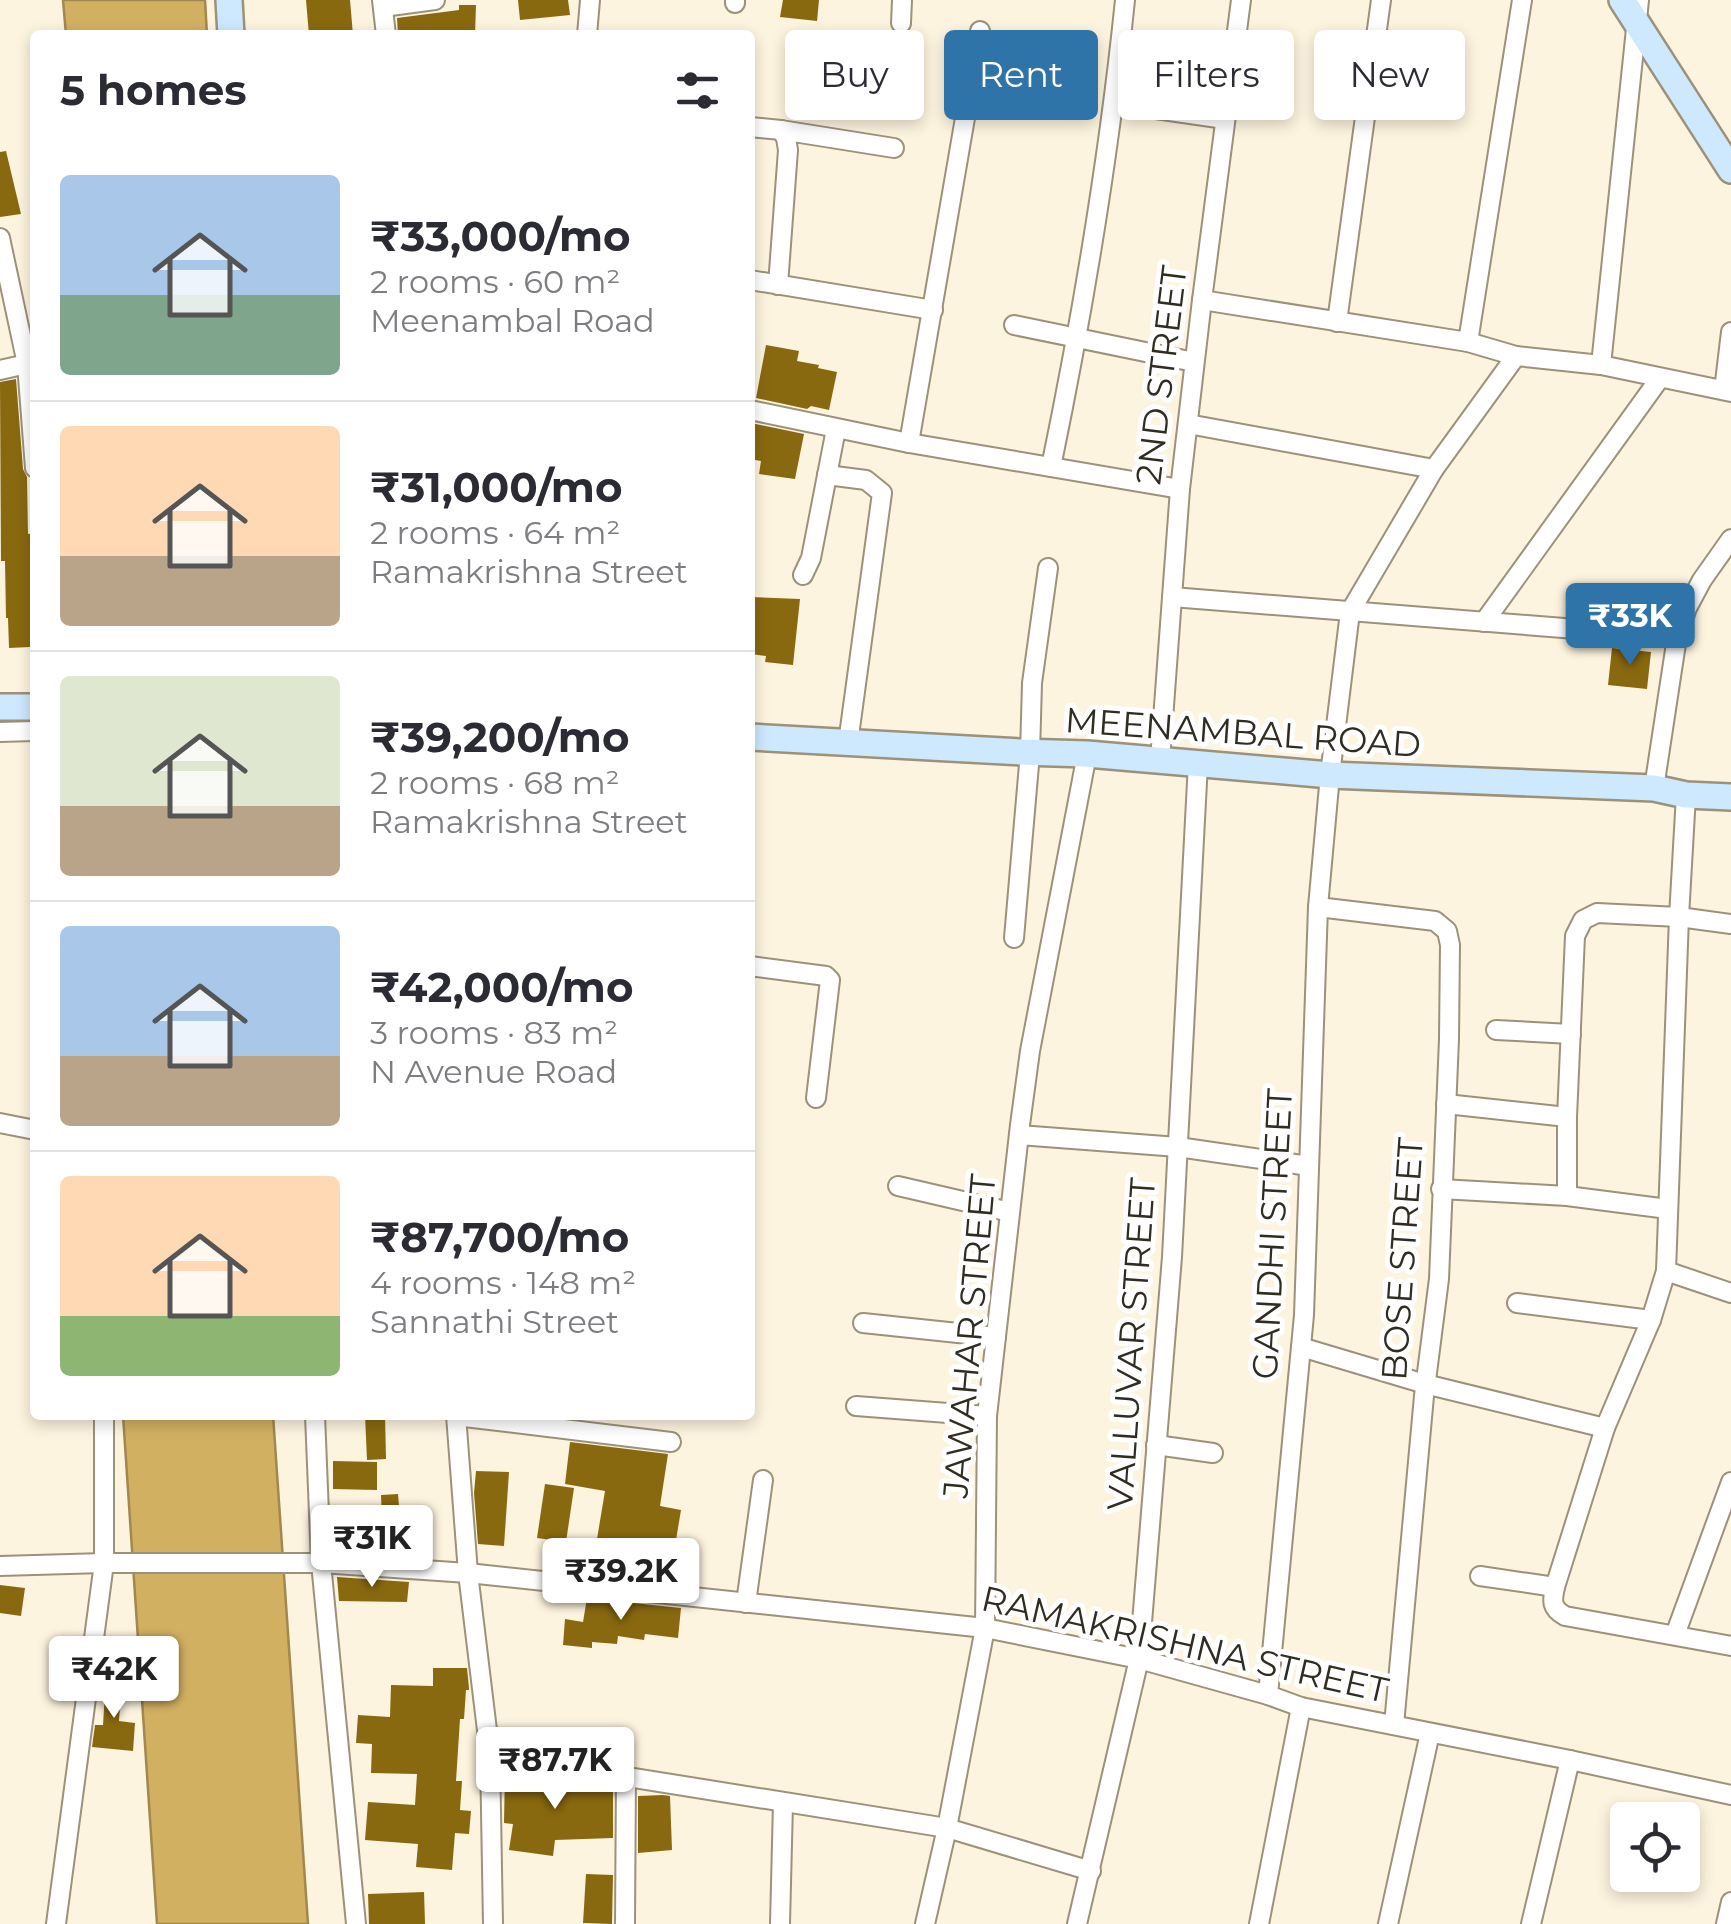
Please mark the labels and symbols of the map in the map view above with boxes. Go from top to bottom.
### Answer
street label: 2ND STREET [1126,263,1196,487]
pin: ₹33K [1571,583,1689,668]
street label: MEENAMBAL ROAD [1064,698,1422,766]
street label: GANDHI STREET [1243,1087,1301,1381]
street label: BOSE STREET [1372,1136,1432,1382]
street label: JAWAHAR STREET [933,1172,1005,1501]
street label: VALLUVAR STREET [1098,1176,1164,1512]
pin: ₹31K [313,1505,431,1590]
pin: ₹39.2K [540,1538,702,1623]
street label: RAMAKRISHNA STREET [978,1576,1392,1712]
pin: ₹42K [55,1636,173,1721]
pin: ₹87.7K [474,1727,636,1812]

